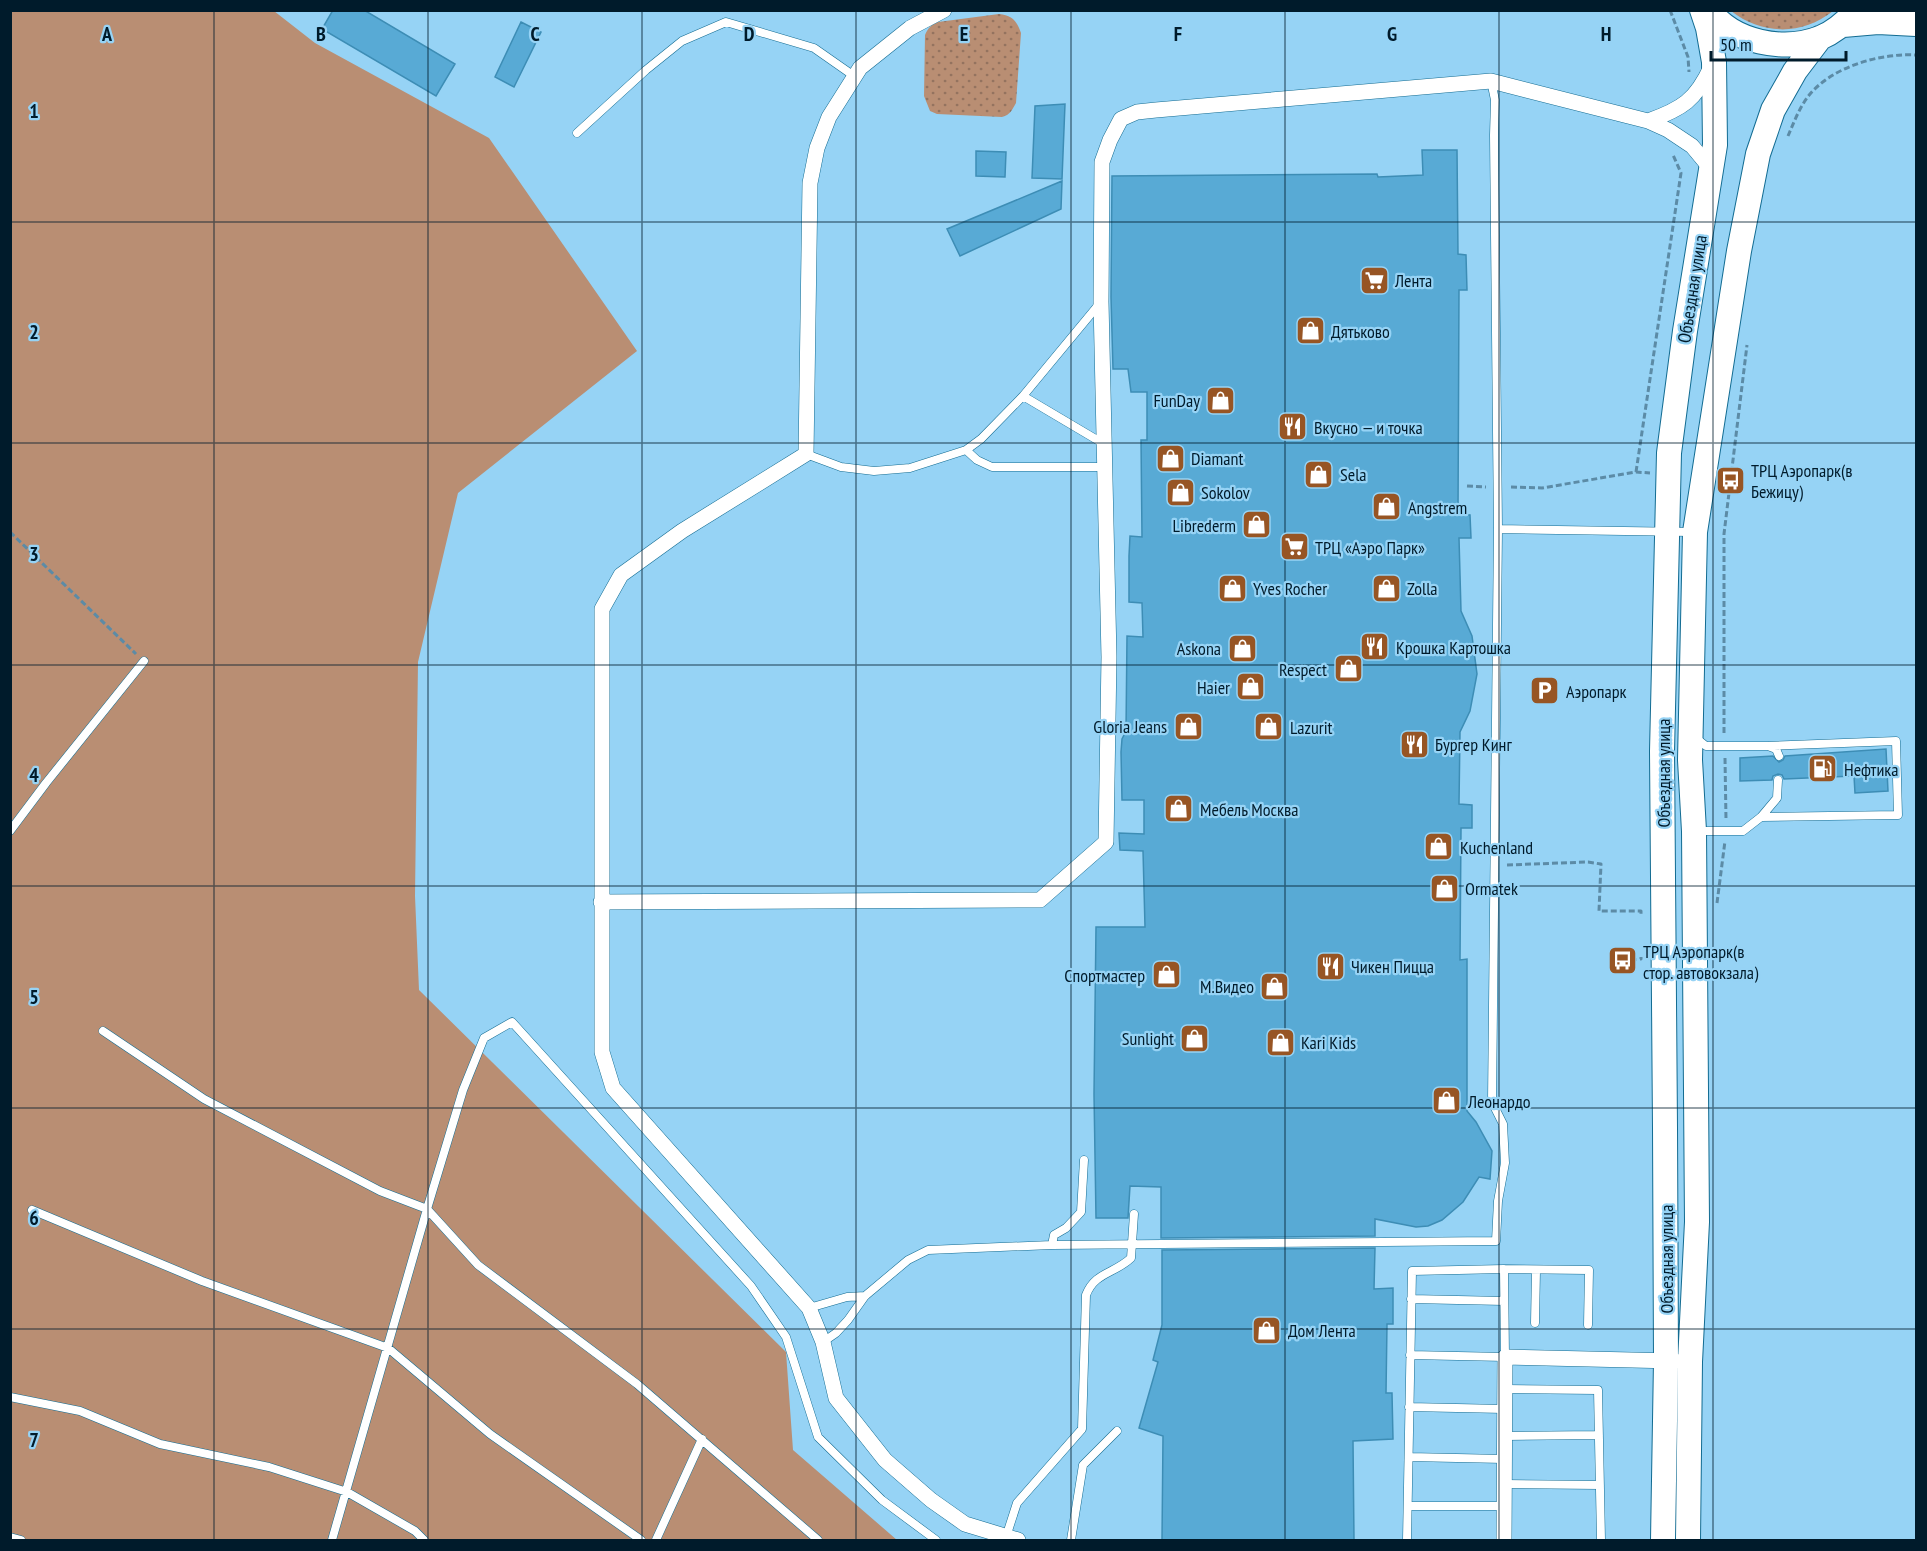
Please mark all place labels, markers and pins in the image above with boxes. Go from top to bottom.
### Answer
supermarket icon: Лента [1358,264,1390,296]
place label: Лента [1394,269,1432,292]
shop icon: Дятьково [1294,315,1326,347]
place label: Дятьково [1331,320,1390,343]
shop icon: FunDay [1205,384,1237,416]
place label: FunDay [1153,389,1200,412]
restaurant icon: Вкусно — и точка [1277,411,1309,443]
place label: Вкусно — и точка [1314,416,1423,439]
shop icon: Diamant [1154,442,1186,474]
place label: Diamant [1191,447,1243,470]
shop icon: Sela [1303,458,1335,490]
place label: ТРЦ Аэропарк(в Бежицу) [1751,459,1852,503]
place label: Sela [1340,463,1367,486]
bus stop icon: ТРЦ Аэропарк(в Бежицу) [1714,464,1746,496]
shop icon: Sokolov [1164,476,1196,508]
place label: Sokolov [1201,481,1250,504]
shop icon: Angstrem [1371,491,1403,523]
place label: Angstrem [1408,496,1467,519]
shop icon: Librederm [1241,509,1273,541]
place label: Librederm [1173,514,1236,537]
supermarket icon: ТРЦ «Аэро Парк» [1278,531,1310,563]
place label: ТРЦ «Аэро Парк» [1315,536,1425,559]
shop icon: Yves Rocher [1216,572,1248,604]
shop icon: Zolla [1370,572,1402,604]
place label: Yves Rocher [1253,577,1327,600]
place label: Zolla [1407,577,1438,600]
restaurant icon: Крошка Картошка [1359,631,1391,663]
shop icon: Askona [1226,632,1258,664]
place label: Крошка Картошка [1396,636,1511,659]
place label: Askona [1177,637,1221,660]
shop icon: Respect [1332,653,1364,685]
place label: Respect [1279,658,1327,681]
shop icon: Haier [1235,671,1267,703]
parking icon: Аэропарк [1529,675,1561,707]
place label: Haier [1197,676,1230,699]
place label: Аэропарк [1566,680,1627,703]
shop icon: Gloria Jeans [1172,710,1204,742]
shop icon: Lazurit [1253,711,1285,743]
place label: Gloria Jeans [1093,715,1167,738]
place label: Lazurit [1290,716,1333,739]
restaurant icon: Бургер Кинг [1398,728,1430,760]
place label: Бургер Кинг [1435,733,1512,756]
fuel station icon: Нефтика [1807,753,1839,785]
place label: Нефтика [1844,758,1898,781]
shop icon: Мебель Москва [1163,793,1195,825]
place label: Мебель Москва [1200,798,1298,821]
shop icon: Kuchenland [1423,831,1455,863]
place label: Kuchenland [1460,836,1533,859]
shop icon: Ormatek [1428,872,1460,904]
place label: Ormatek [1465,877,1518,900]
place label: ТРЦ Аэропарк(в стор. автовокзала) [1643,940,1759,984]
bus stop icon: ТРЦ Аэропарк(в стор. автовокзала) [1606,945,1638,977]
restaurant icon: Чикен Пицца [1314,950,1346,982]
place label: Чикен Пицца [1351,955,1434,978]
shop icon: Спортмастер [1150,959,1182,991]
place label: Спортмастер [1064,964,1145,987]
shop icon: М.Видео [1259,970,1291,1002]
place label: М.Видео [1200,975,1254,998]
shop icon: Sunlight [1179,1022,1211,1054]
shop icon: Kari Kids [1264,1026,1296,1058]
place label: Sunlight [1122,1027,1174,1050]
place label: Kari Kids [1301,1031,1356,1054]
shop icon: Леонардо [1431,1085,1463,1117]
place label: Леонардо [1467,1090,1531,1113]
shop icon: Дом Лента [1251,1314,1283,1346]
place label: Дом Лента [1288,1319,1356,1342]

